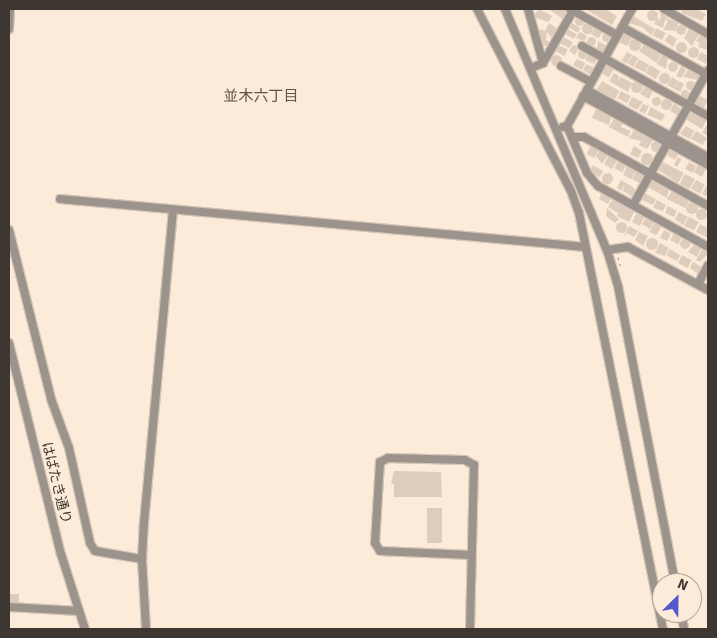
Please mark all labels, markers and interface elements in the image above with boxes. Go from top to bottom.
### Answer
district label: 並木六丁目 [224,88,298,106]
street label: はばたき通り [38,440,74,526]
north arrow [652,573,702,623]
text: N [675,575,690,594]

